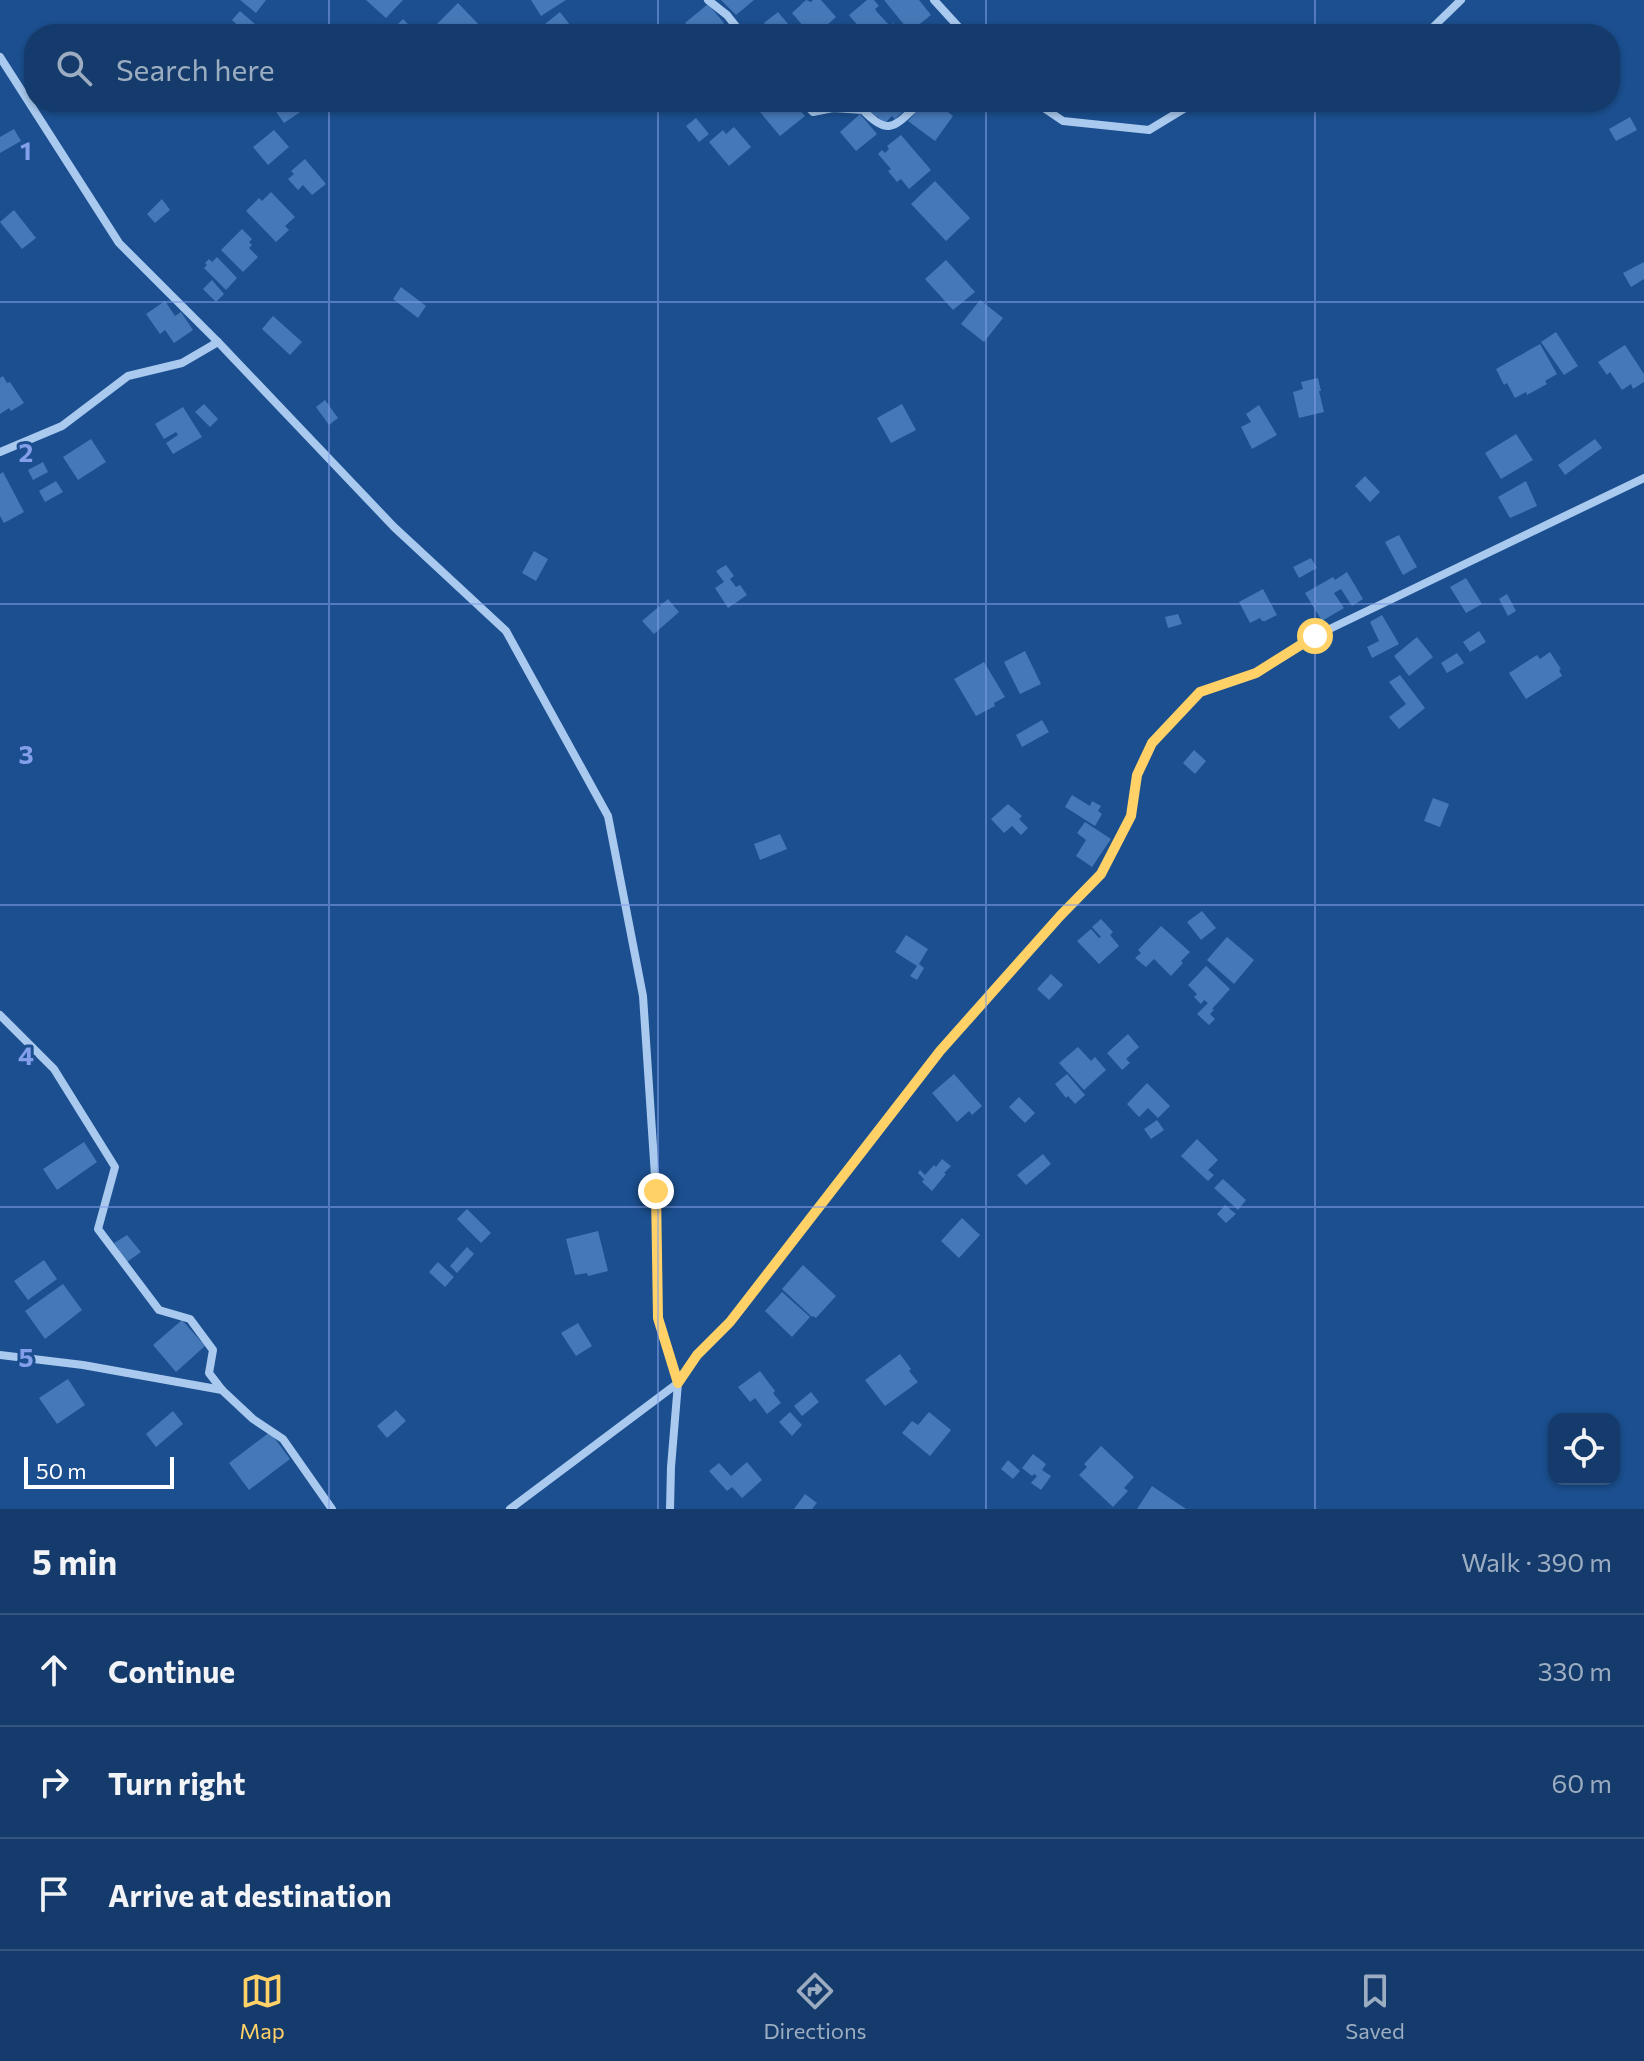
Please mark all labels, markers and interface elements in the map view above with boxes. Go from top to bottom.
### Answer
search box [24,24,1620,112]
icon: search [52,46,96,90]
text: Search here [116,50,275,87]
text: 1 [20,134,32,165]
text: 2 [19,436,33,467]
route start [1297,618,1333,654]
text: 3 [18,738,34,769]
text: 4 [18,1039,34,1070]
route end [638,1173,674,1209]
text: 5 [18,1341,34,1372]
map controls [1548,1413,1620,1485]
button: locate [1548,1413,1620,1485]
scale bar [24,1453,174,1489]
text: 50 m [36,1457,86,1484]
text: 5 min [32,1540,117,1582]
text: Walk · 390 m [1461,1546,1612,1577]
icon: ahead [32,1648,76,1692]
text: Continue [108,1652,235,1689]
text: 330 m [1538,1655,1612,1686]
icon: right [32,1760,76,1804]
text: Turn right [108,1764,245,1801]
text: 60 m [1552,1767,1612,1798]
icon: arrive [32,1872,76,1916]
text: Arrive at destination [108,1876,392,1913]
tab: Map [239,1969,285,2044]
tab: Directions [763,1969,867,2044]
tab: Saved [1345,1969,1405,2044]

